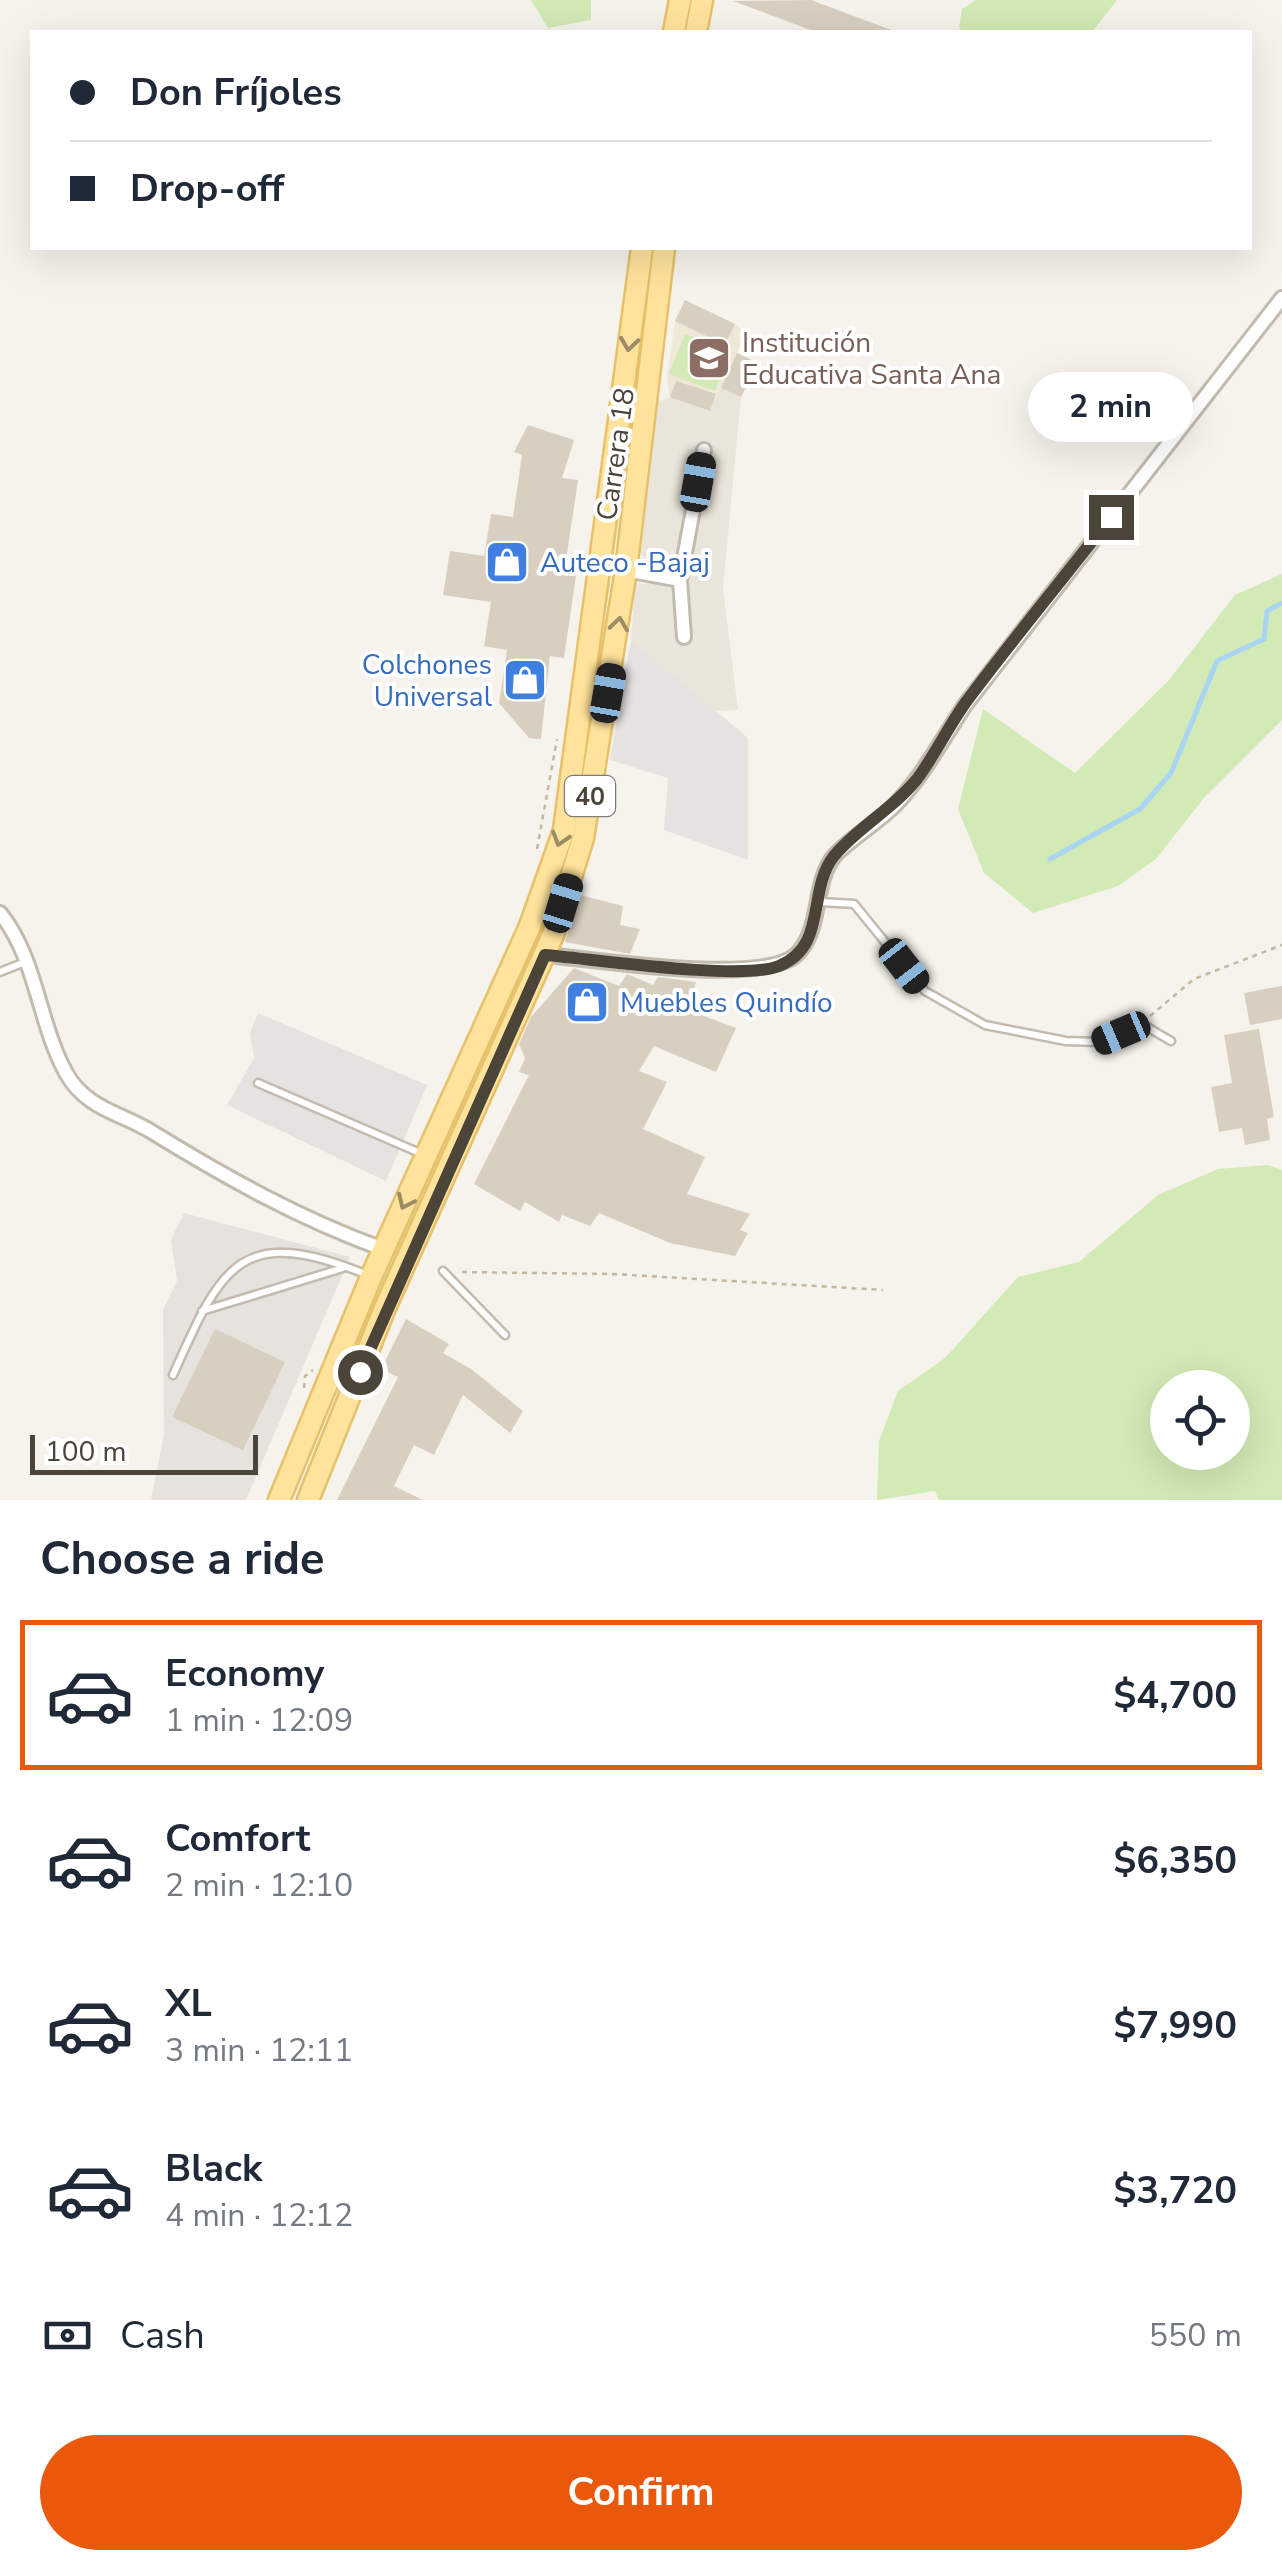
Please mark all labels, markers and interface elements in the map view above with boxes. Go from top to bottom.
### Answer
text: Don Fríjoles [130,67,342,118]
text: Drop-off [130,163,284,214]
place label: Institución Educativa Santa Ana [742,324,1001,394]
school or university icon: Institución Educativa Santa Ana [686,335,732,381]
one-way arrow [620,336,641,352]
callout: 2 min [1028,372,1194,442]
street label: Carrera 18 [588,385,644,523]
text: 2 min [1069,385,1152,428]
car [678,450,718,514]
route end [1089,495,1134,540]
shop icon: Auteco -Bajaj [484,539,530,585]
place label: Auteco -Bajaj [540,544,710,582]
one-way arrow [607,616,628,632]
place label: Colchones Universal [362,646,493,716]
shop icon: Colchones Universal [502,657,548,703]
car [588,661,628,725]
road number: 40 [565,776,615,816]
one-way arrow [551,830,572,847]
car [540,870,586,936]
car [874,933,934,999]
shop icon: Muebles Quindío [564,979,610,1025]
place label: Muebles Quindío [620,984,833,1022]
car [1088,1007,1154,1059]
one-way arrow [397,1192,417,1210]
route start [338,1350,383,1395]
map controls [1150,1370,1250,1470]
button: locate [1150,1370,1250,1470]
scale bar [30,1430,258,1474]
text: 100 m [45,1433,127,1471]
text: Choose a ride [40,1529,325,1590]
text: Economy [165,1648,324,1699]
icon: car [45,1650,135,1740]
text: $4,700 [1114,1670,1237,1721]
text: 1 min · 12:09 [165,1699,353,1742]
text: Comfort [165,1813,310,1864]
icon: car [45,1815,135,1905]
text: $6,350 [1114,1835,1237,1886]
text: 2 min · 12:10 [165,1864,353,1907]
text: XL [165,1978,212,2029]
icon: car [45,1980,135,2070]
text: $7,990 [1114,2000,1237,2051]
text: 3 min · 12:11 [165,2029,353,2072]
text: Black [165,2143,262,2194]
icon: car [45,2145,135,2235]
text: $3,720 [1114,2165,1237,2216]
text: 4 min · 12:12 [165,2194,353,2237]
icon: cash [40,2308,95,2363]
text: Cash [120,2310,205,2361]
text: 550 m [1149,2314,1242,2357]
button: Confirm [40,2435,1242,2550]

